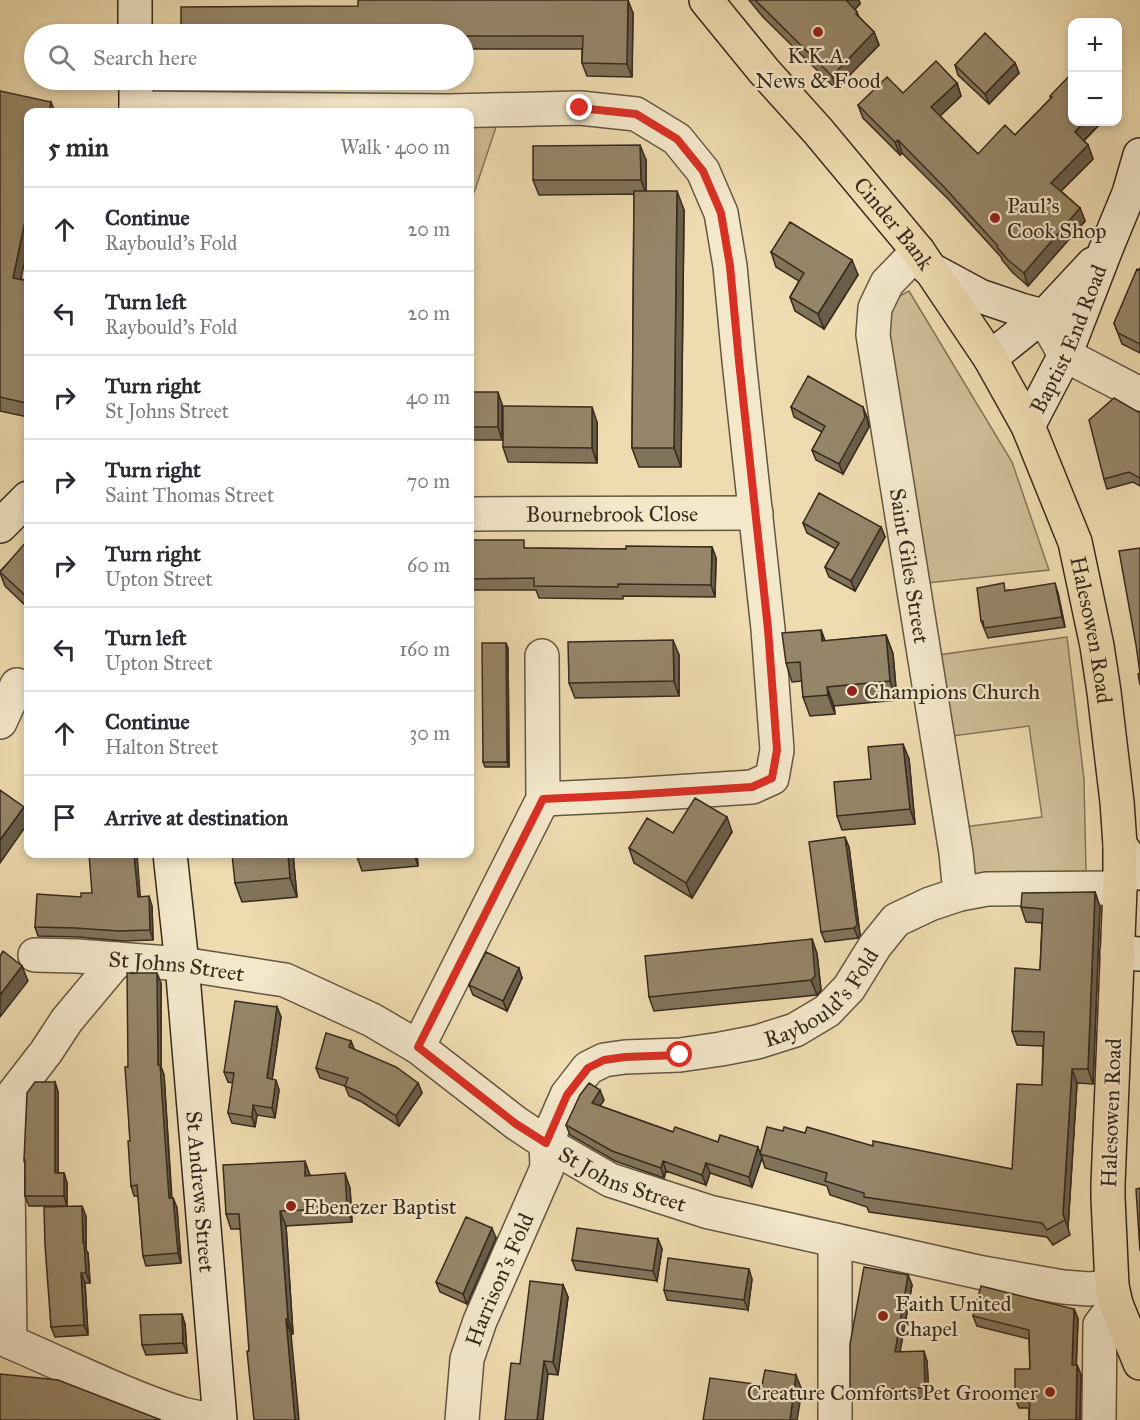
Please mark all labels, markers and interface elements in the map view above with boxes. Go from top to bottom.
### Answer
map controls [1068,18,1122,126]
button: + [1068,18,1122,72]
search box [24,24,474,90]
marker: K.K.A. News & Food [811,25,825,39]
icon: search [45,41,78,74]
place label: K.K.A. News & Food [755,42,881,94]
text: Search here [93,44,197,71]
button: − [1068,72,1122,126]
route end [566,94,592,120]
text: 5 min [48,131,109,163]
text: Walk · 400 m [340,135,450,159]
street label: Cinder Bank [848,171,941,275]
place label: Paul's Cook Shop [1007,192,1106,244]
text: Continue [105,204,190,231]
marker: Paul's Cook Shop [988,211,1002,225]
icon: ahead [48,213,81,246]
text: 20 m [407,217,450,241]
text: Raybould's Fold [105,231,237,255]
street label: Baptist End Road [1023,261,1112,418]
text: Turn left [105,288,187,315]
icon: left [48,297,81,330]
text: 20 m [407,301,450,325]
text: Raybould's Fold [105,315,237,339]
text: Turn right [105,372,201,399]
icon: right [48,381,81,414]
text: 40 m [406,385,450,409]
text: St Johns Street [105,399,229,423]
text: Turn right [105,456,201,483]
icon: right [48,465,81,498]
text: 70 m [407,469,450,493]
text: Saint Thomas Street [105,483,274,507]
street label: Saint Giles Street [884,486,936,646]
street label: Bournebrook Close [526,500,698,527]
text: Turn right [105,540,201,567]
icon: right [48,549,81,582]
text: 60 m [407,553,450,577]
street label: Halesowen Road [1065,553,1119,705]
text: Upton Street [105,567,213,591]
text: Turn left [105,624,187,651]
icon: left [48,633,81,666]
text: 160 m [399,637,450,661]
text: Upton Street [105,651,213,675]
place label: Champions Church [864,678,1040,705]
marker: Champions Church [845,684,859,698]
text: Continue [105,708,190,735]
icon: ahead [48,717,81,750]
text: 30 m [409,721,450,745]
text: Halton Street [105,735,218,759]
icon: arrive [48,801,81,834]
text: Arrive at destination [105,804,288,831]
street label: Raybould's Fold [761,943,884,1052]
street label: St Johns Street [108,945,246,987]
street label: Halesowen Road [1095,1038,1127,1188]
route start [666,1041,692,1067]
street label: St Andrews Street [181,1110,221,1274]
street label: St Johns Street [554,1140,690,1217]
place label: Ebenezer Baptist [303,1193,457,1220]
marker: Ebenezer Baptist [284,1199,298,1213]
street label: Harrison's Fold [459,1209,539,1349]
place label: Faith United Chapel [895,1290,1012,1342]
marker: Faith United Chapel [876,1309,890,1323]
place label: Creature Comforts Pet Groomer [747,1379,1039,1406]
marker: Creature Comforts Pet Groomer [1043,1385,1057,1399]

